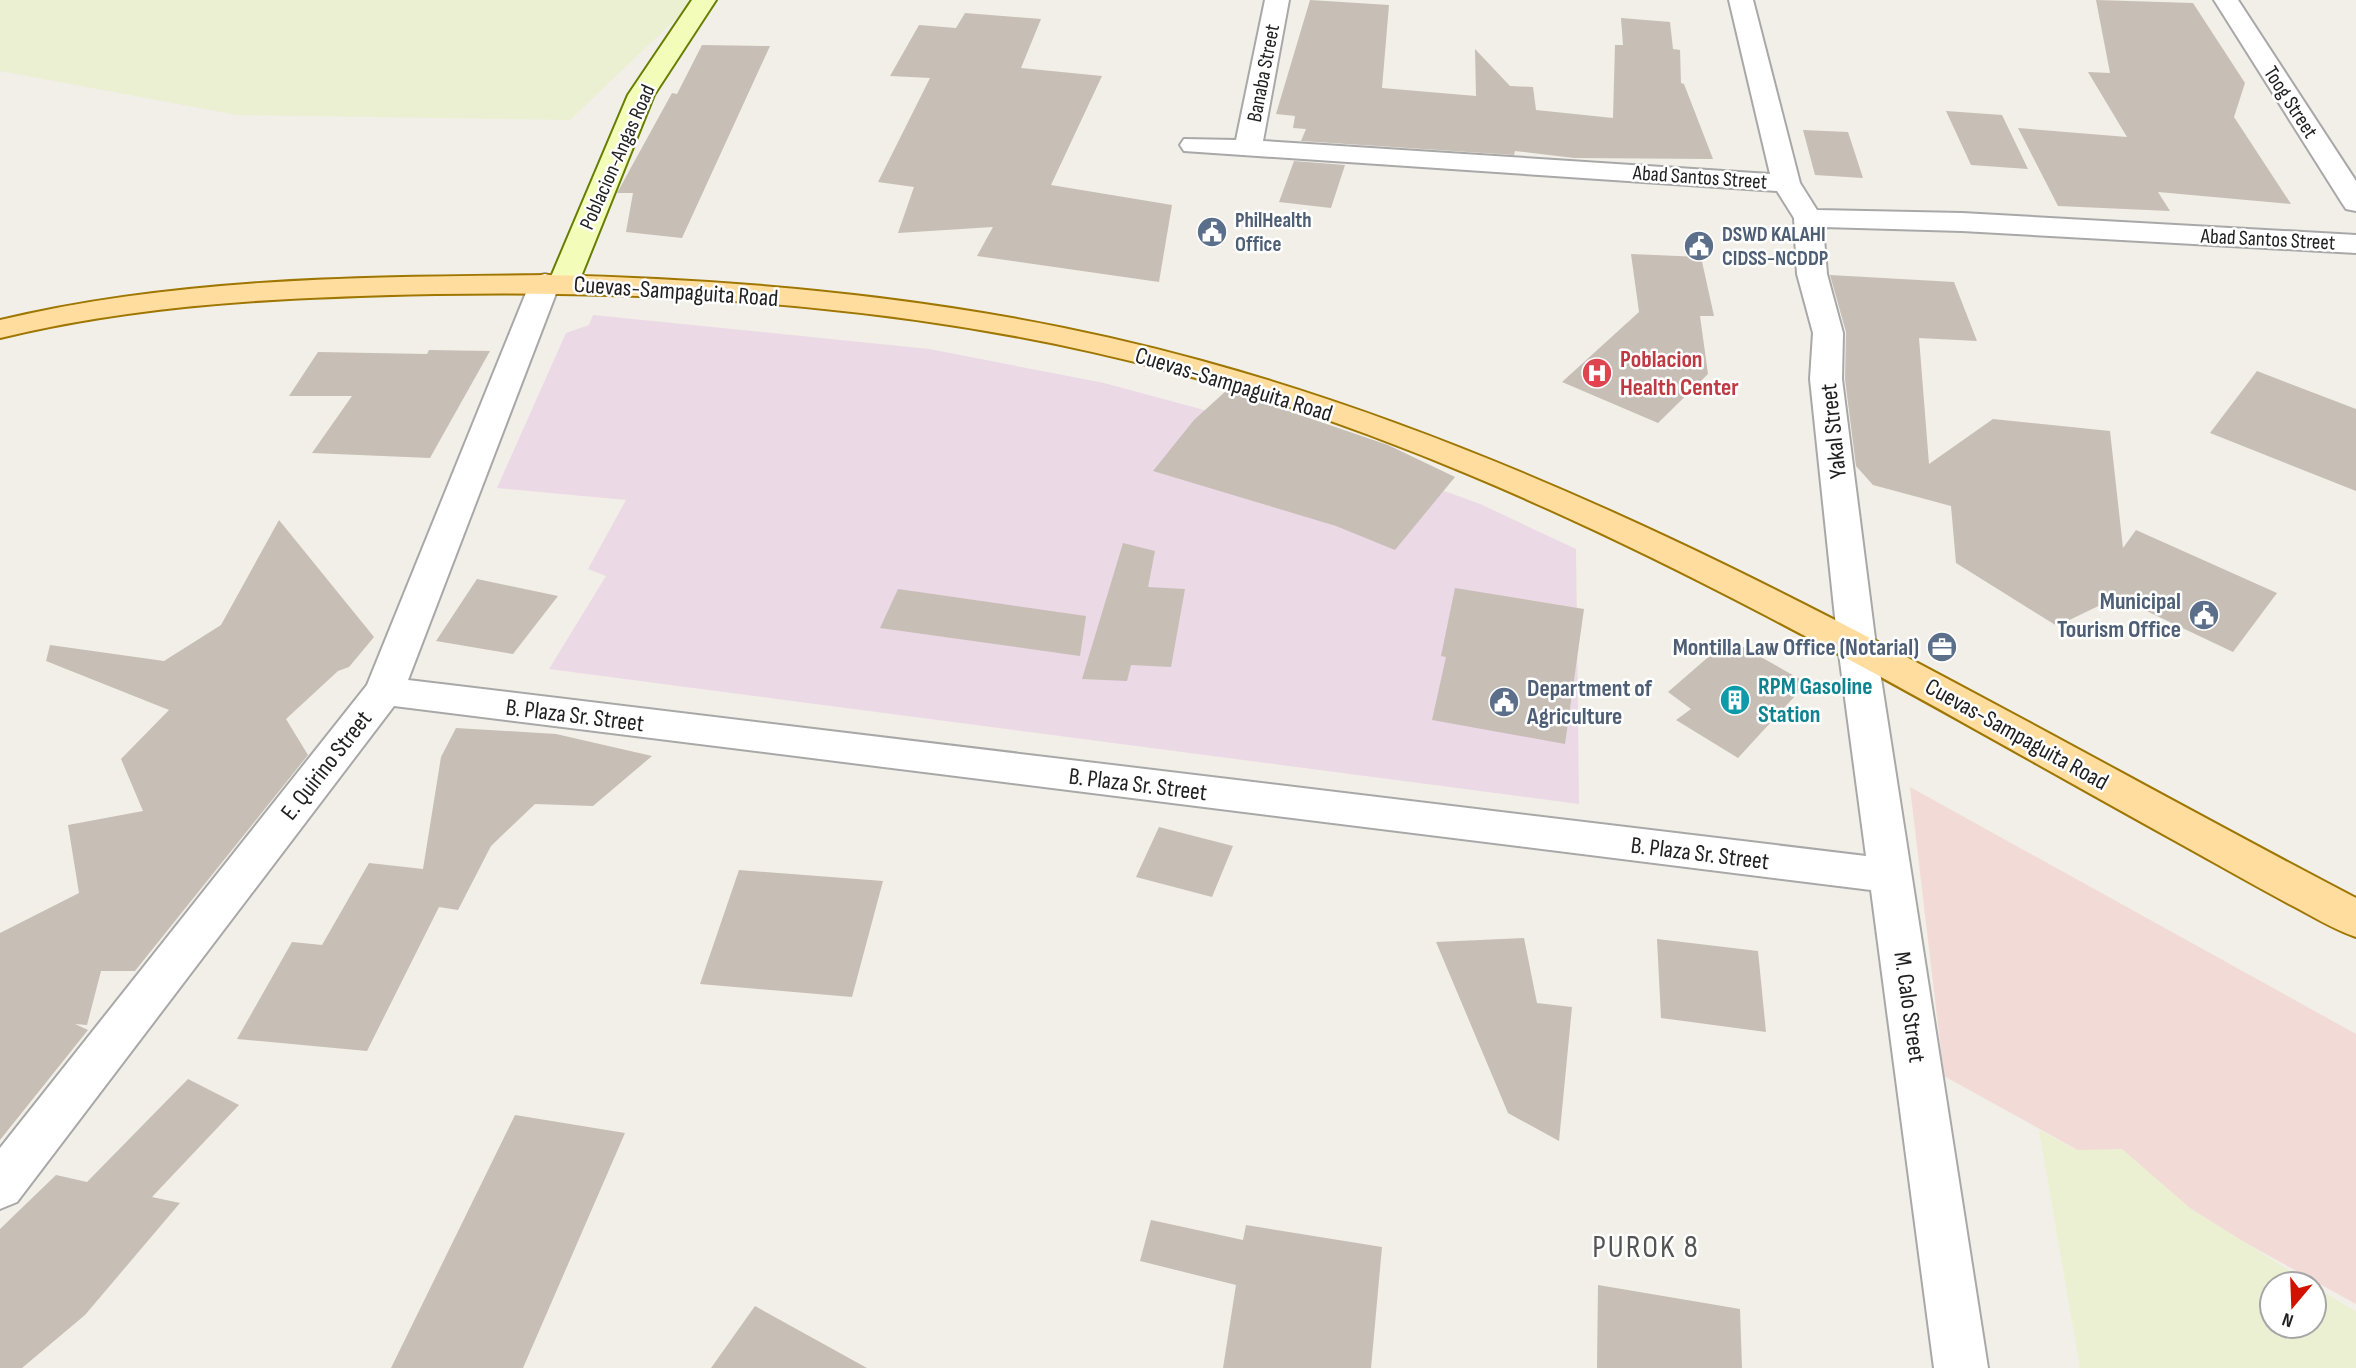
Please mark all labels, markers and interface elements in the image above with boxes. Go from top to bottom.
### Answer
street label: Banaba Street [1242,22,1285,124]
street label: Toog Street [2258,62,2323,143]
street label: Poblacion-Angas Road [574,81,661,234]
street label: Abad Santos Street [1631,160,1768,195]
place label: PhilHealth Office [1235,208,1312,257]
public building icon: PhilHealth Office [1195,215,1229,249]
place label: DSWD KALAHI CIDSS-NCDDP [1722,222,1828,271]
street label: Abad Santos Street [2199,223,2336,256]
public building icon: DSWD KALAHI CIDSS-NCDDP [1682,229,1716,263]
street label: Cuevas-Sampaguita Road [573,270,779,313]
street label: Cuevas-Sampaguita Road [1132,341,1336,428]
place label: Poblacion Health Center [1620,345,1739,402]
hospital icon: Poblacion Health Center [1580,356,1614,390]
street label: Yakal Street [1814,382,1853,480]
place label: Municipal Tourism Office [2057,587,2181,644]
public building icon: Municipal Tourism Office [2187,598,2221,632]
office icon: Montilla Law Office (Notarial) [1925,630,1959,664]
place label: Montilla Law Office (Notarial) [1673,633,1919,662]
place label: RPM Gasoline Station [1758,672,1873,729]
street label: Cuevas-Sampaguita Road [1920,672,2113,797]
place label: Department of Agriculture [1526,674,1653,731]
building icon: RPM Gasoline Station [1718,683,1752,717]
public building icon: Department of Agriculture [1487,685,1521,719]
street label: B. Plaza Sr. Street [504,693,646,738]
street label: E. Quirino Street [275,705,378,826]
street label: B. Plaza Sr. Street [1067,762,1209,807]
street label: B. Plaza Sr. Street [1629,831,1771,876]
street label: M. Calo Street [1887,950,1932,1065]
district label: PUROK 8 [1592,1228,1700,1267]
north arrow [2258,1270,2328,1340]
text: N [2279,1307,2296,1332]

